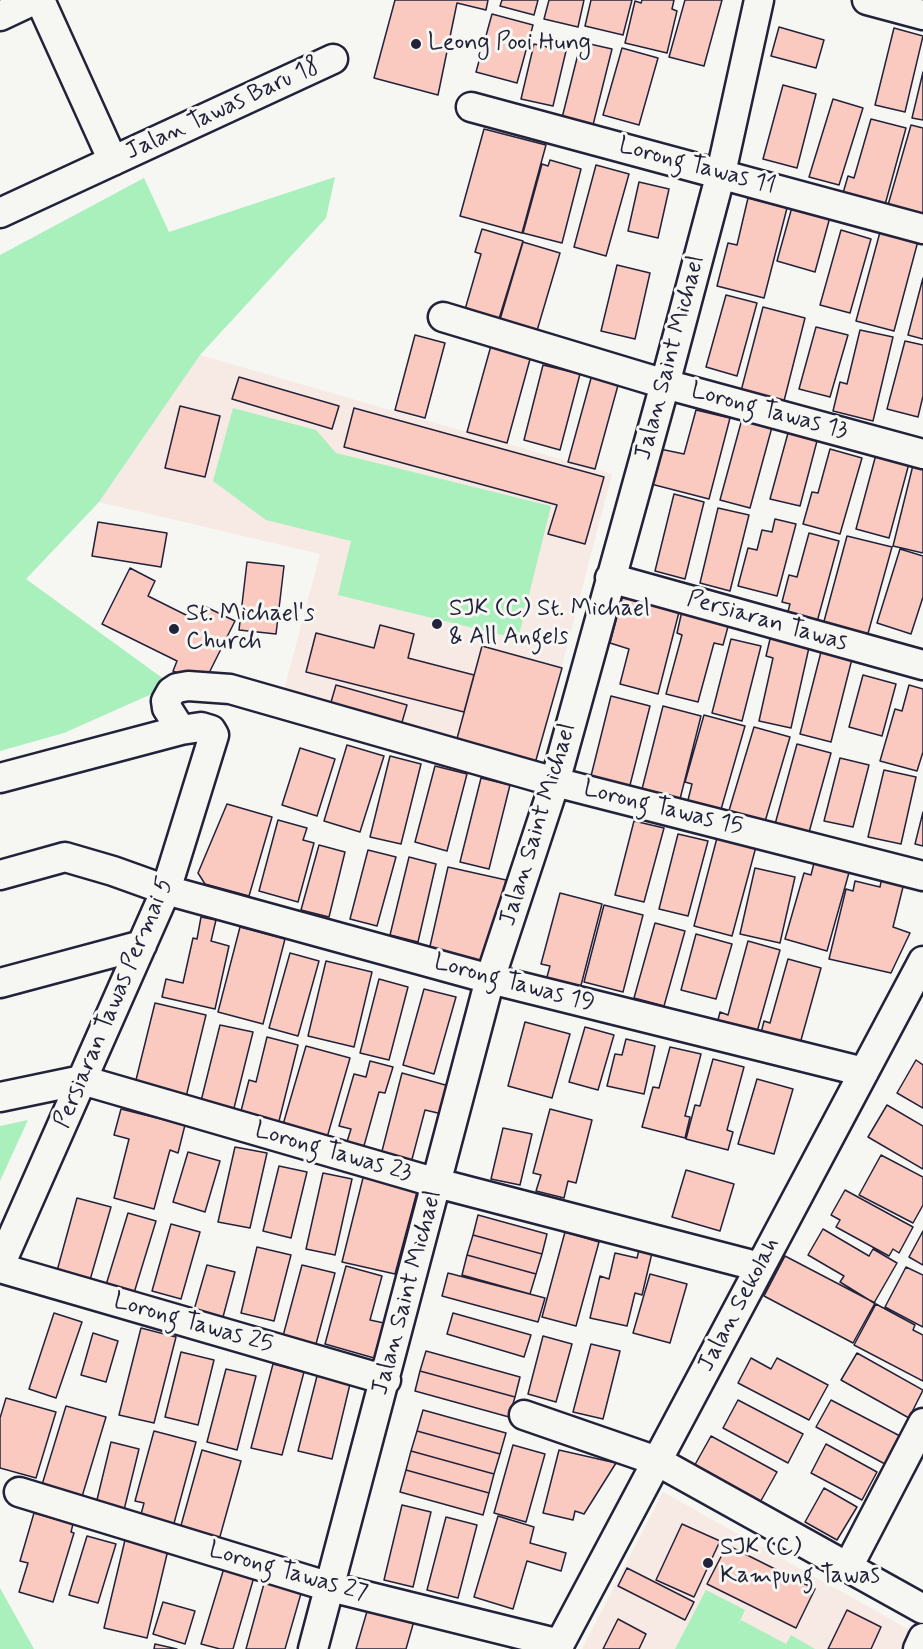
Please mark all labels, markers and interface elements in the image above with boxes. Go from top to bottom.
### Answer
place label: Leong Pooi Hung [428,30,591,58]
marker: Leong Pooi Hung [409,37,423,51]
street label: Jalan Tawas Baru 18 [121,52,325,168]
street label: Lorong Tawas 11 [615,132,779,202]
street label: Jalan Saint Michael [630,253,712,463]
street label: Lorong Tawas 13 [688,377,850,447]
street label: Persiaran Tawas [683,585,851,659]
place label: SJK (C) St. Michael & All Angels [449,596,650,652]
place label: St. Michael's Church [186,601,315,657]
marker: SJK (C) St. Michael & All Angels [430,617,444,631]
marker: St. Michael's Church [167,622,181,636]
street label: Jalan Saint Michael [494,720,584,930]
street label: Lorong Tawas 15 [580,775,746,843]
street label: Persiaran Tawas Permai 5 [49,873,181,1133]
street label: Lorong Tawas 19 [431,949,597,1019]
street label: Lorong Tawas 23 [251,1117,415,1189]
street label: Jalan Saint Michael [367,1188,449,1398]
street label: Jalan Sekolah [693,1233,787,1377]
street label: Lorong Tawas 25 [110,1287,276,1361]
place label: SJK (C) Kampung Tawas [720,1535,880,1591]
street label: Lorong Tawas 27 [205,1537,371,1609]
marker: SJK (C) Kampung Tawas [701,1556,715,1570]

